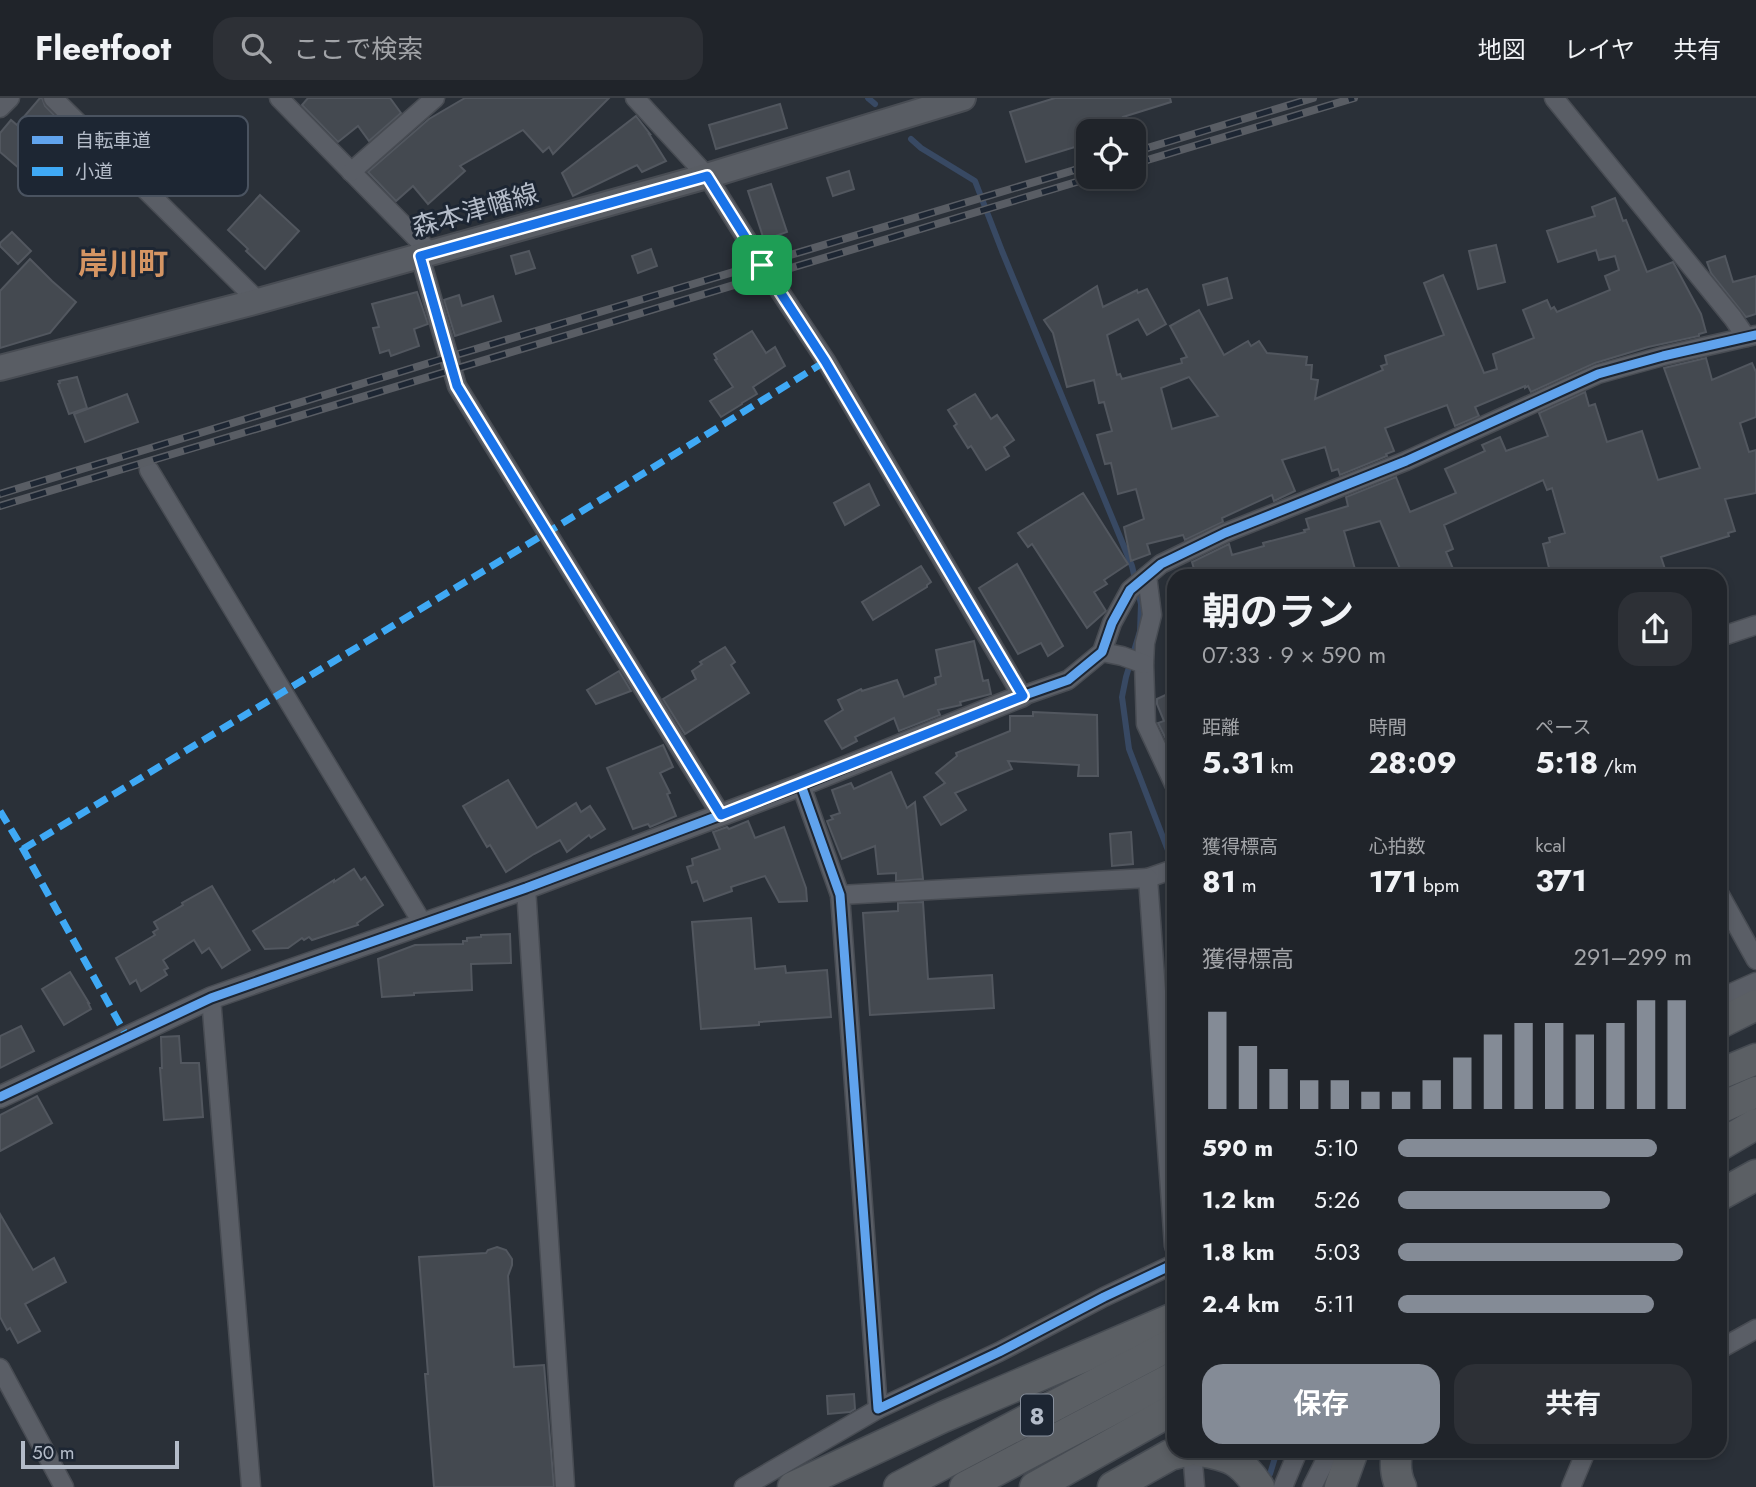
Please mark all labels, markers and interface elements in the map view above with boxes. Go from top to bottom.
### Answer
search box [213,17,703,80]
text: Fleetfoot [35,25,171,72]
icon: search [237,29,275,67]
text: ここで検索 [293,30,423,68]
text: 地図 [1478,32,1526,67]
text: レイヤ [1564,32,1635,67]
text: 共有 [1673,32,1721,67]
legend [18,116,248,196]
map controls [1076,119,1146,189]
button: locate [1076,119,1146,189]
text: 自転車道 [75,127,151,154]
text: 小道 [75,158,113,185]
street label: 森本津幡線 [407,174,543,246]
pin [732,235,792,295]
district label: 岸川町 [78,242,168,285]
icon: arrive [743,246,781,284]
text: 朝のラン [1202,584,1354,639]
button: share [1618,592,1692,666]
text: 07:33 · 9 × 590 m [1202,638,1386,672]
text: 距離 [1202,714,1240,741]
text: 時間 [1369,714,1407,741]
text: ペース [1535,714,1591,741]
text: 5.31 [1202,741,1265,784]
text: 28:09 [1369,741,1457,784]
text: 5:18 [1535,741,1598,784]
text: km [1265,753,1294,780]
text: /km [1598,753,1637,780]
text: kcal [1535,832,1566,859]
text: 獲得標高 [1202,833,1278,860]
text: 心拍数 [1369,833,1426,860]
text: 371 [1535,859,1587,902]
text: 81 [1202,860,1236,903]
text: 171 [1369,860,1417,903]
text: m [1236,872,1257,899]
text: bpm [1417,872,1459,899]
text: 291–299 m [1574,940,1692,974]
text: 獲得標高 [1202,942,1294,976]
text: 590 m [1202,1131,1273,1165]
text: 5:10 [1314,1131,1358,1165]
text: 1.2 km [1202,1183,1275,1217]
text: 5:26 [1314,1183,1360,1217]
text: 1.8 km [1202,1235,1275,1269]
text: 5:03 [1314,1235,1360,1269]
text: 2.4 km [1202,1287,1280,1321]
text: 5:11 [1314,1287,1355,1321]
button: 保存 [1202,1364,1440,1444]
button: 共有 [1454,1364,1692,1444]
road number: 8 [1021,1394,1053,1436]
scale bar [21,1438,178,1470]
text: 50 m [32,1439,75,1466]

